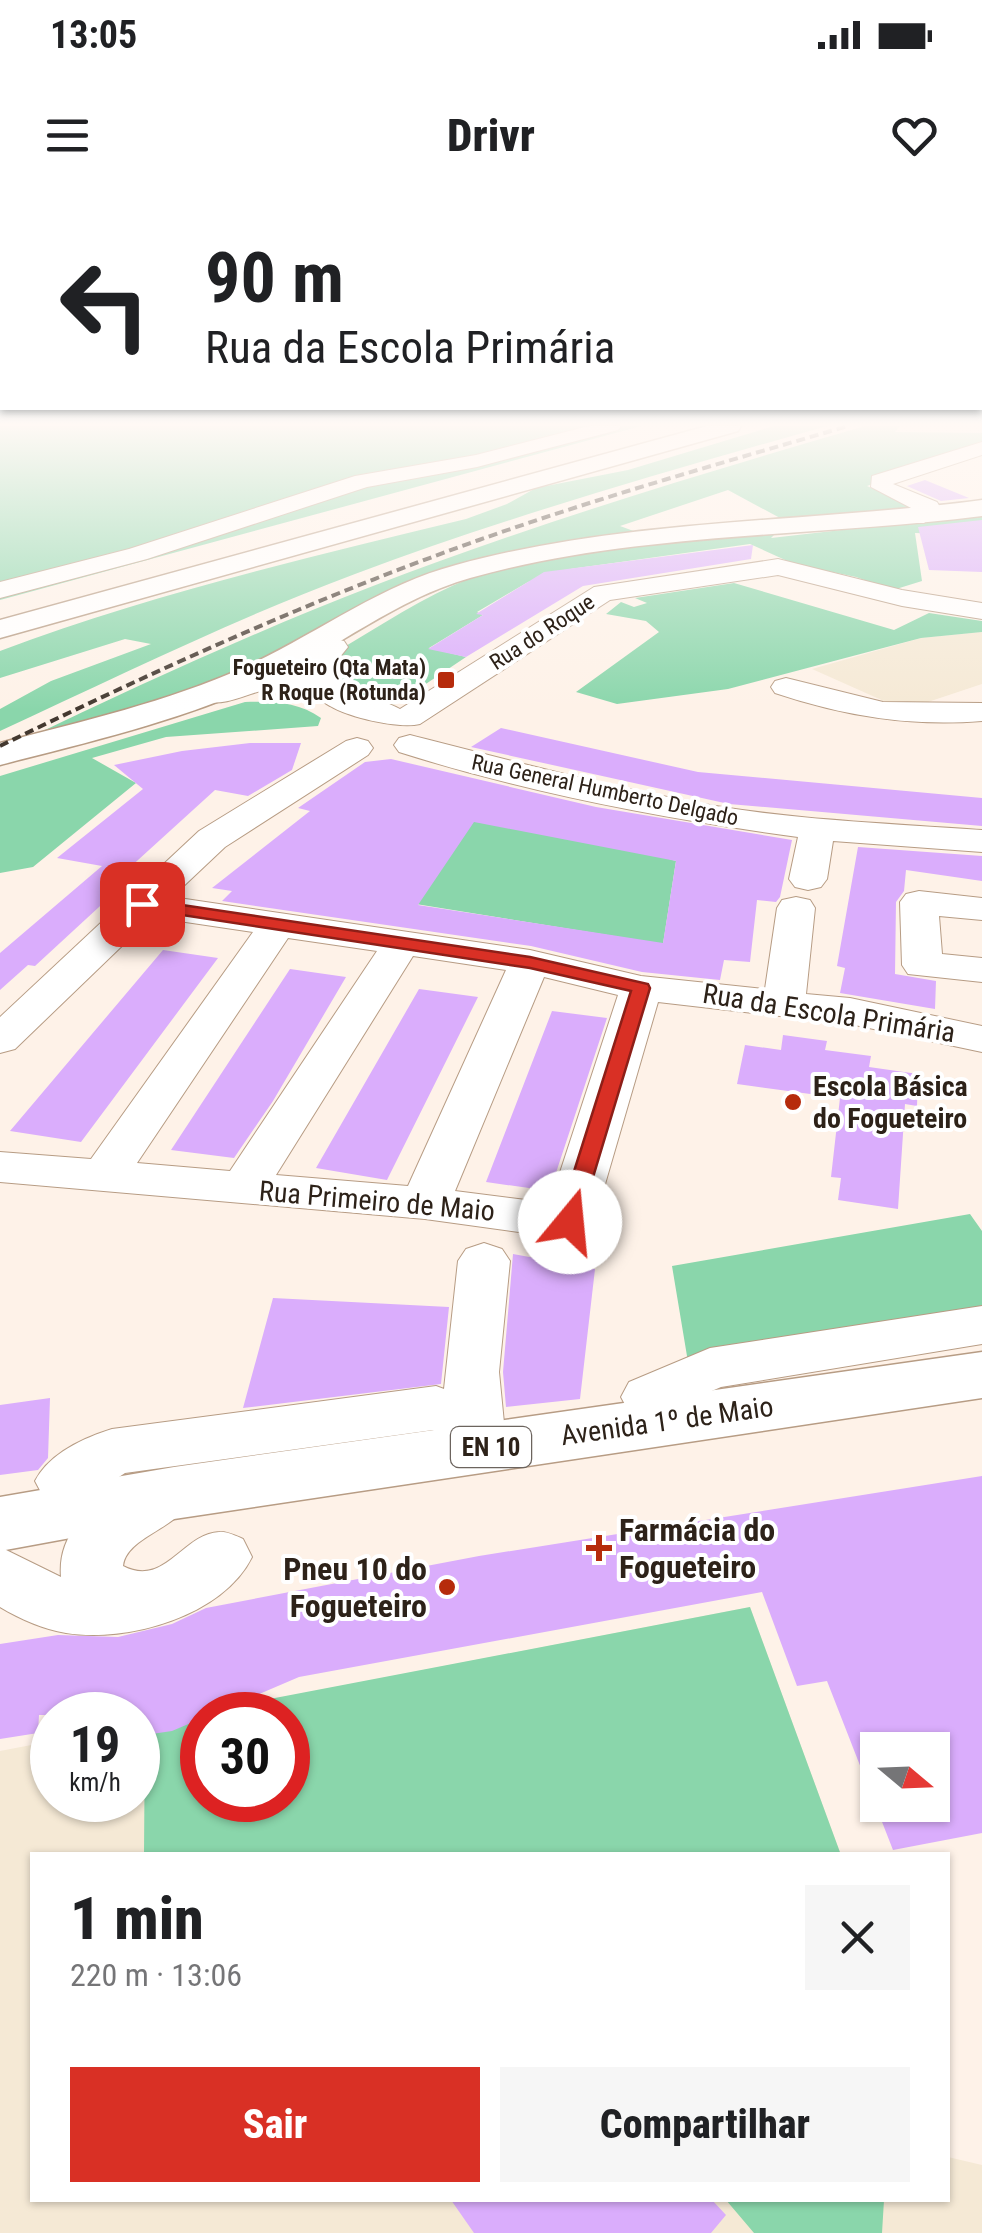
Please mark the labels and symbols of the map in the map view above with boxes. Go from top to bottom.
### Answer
street label: Rua do Roque [485,589,599,675]
place label: Fogueteiro (Qta Mata) R Roque (Rotunda) [233,655,426,705]
marker: Fogueteiro (Qta Mata) R Roque (Rotunda) [435,669,457,691]
street label: Rua General Humberto Delgado [469,749,741,831]
pin [100,862,185,947]
street label: Rua da Escola Primária [700,977,958,1049]
place label: Escola Básica do Fogueteiro [813,1070,968,1135]
marker: Escola Básica do Fogueteiro [782,1091,804,1113]
position arrow [518,1170,622,1274]
street label: Rua Primeiro de Maio [258,1174,496,1228]
street label: Avenida 1º de Maio [559,1390,775,1452]
road number: EN 10 [451,1427,531,1467]
place label: Farmácia do Fogueteiro [619,1511,775,1586]
marker: Farmácia do Fogueteiro [588,1537,610,1559]
place label: Pneu 10 do Fogueteiro [283,1550,427,1625]
marker: Pneu 10 do Fogueteiro [436,1576,458,1598]
speed limit sign: 30 [180,1692,310,1822]
north arrow [860,1732,950,1822]

